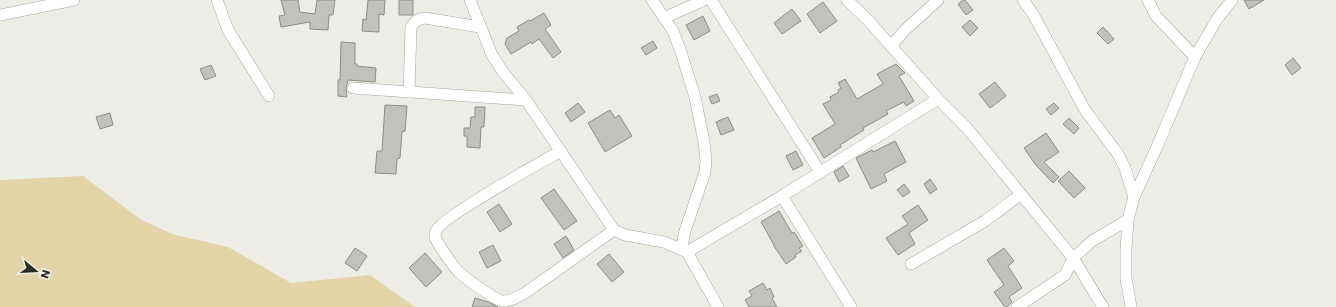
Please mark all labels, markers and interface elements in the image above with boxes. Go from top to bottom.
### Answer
north arrow [16,251,56,291]
text: N [37,268,54,281]

